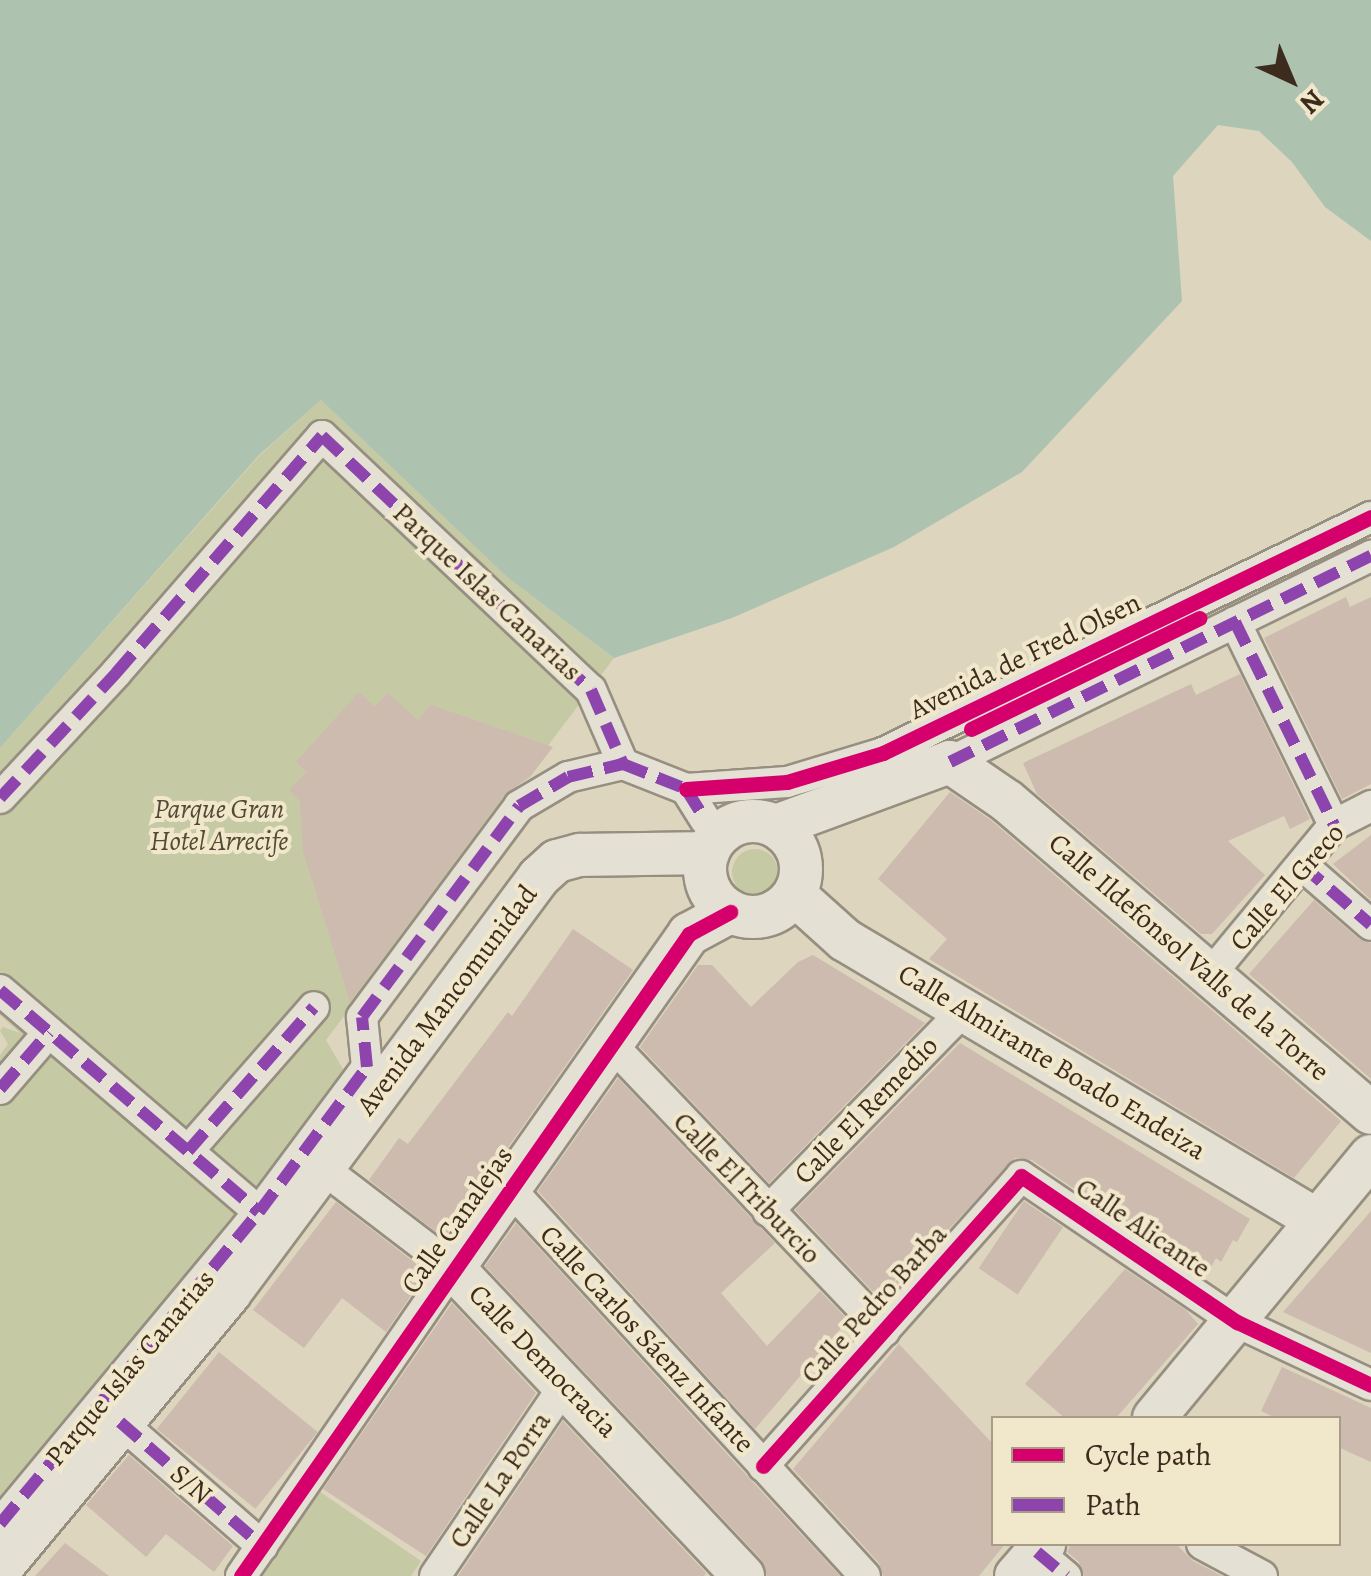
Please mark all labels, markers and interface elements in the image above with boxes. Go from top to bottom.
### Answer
north arrow [1241,30,1341,130]
text: N [1291,81,1332,122]
street label: Parque Islas Canarias [386,496,588,688]
street label: Avenida de Fred Olsen [904,585,1146,727]
park label: Parque Gran Hotel Arrecife [150,792,288,858]
street label: Calle El Greco [1223,816,1351,958]
street label: Calle Ildefonsol Valls de la Torre [1042,826,1336,1088]
street label: Avenida Mancomunidad [350,878,544,1122]
street label: Calle Almirante Boado Endeiza [892,957,1212,1167]
street label: Calle El Remedio [787,1029,945,1191]
street label: Calle El Triburcio [666,1105,828,1271]
street label: Calle Canalejas [394,1140,520,1300]
street label: Calle Alicante [1070,1171,1216,1285]
street label: Calle Carlos Sáenz Infante [533,1218,761,1460]
street label: Calle Pedro Barba [794,1218,954,1390]
street label: Parque Islas Canarias [38,1263,222,1473]
street label: Calle Democracia [461,1277,625,1445]
street label: Calle La Porra [442,1405,558,1555]
legend [991,1416,1341,1546]
text: Cycle path [1085,1435,1212,1475]
street label: S/N [163,1457,219,1511]
text: Path [1085,1485,1141,1525]

